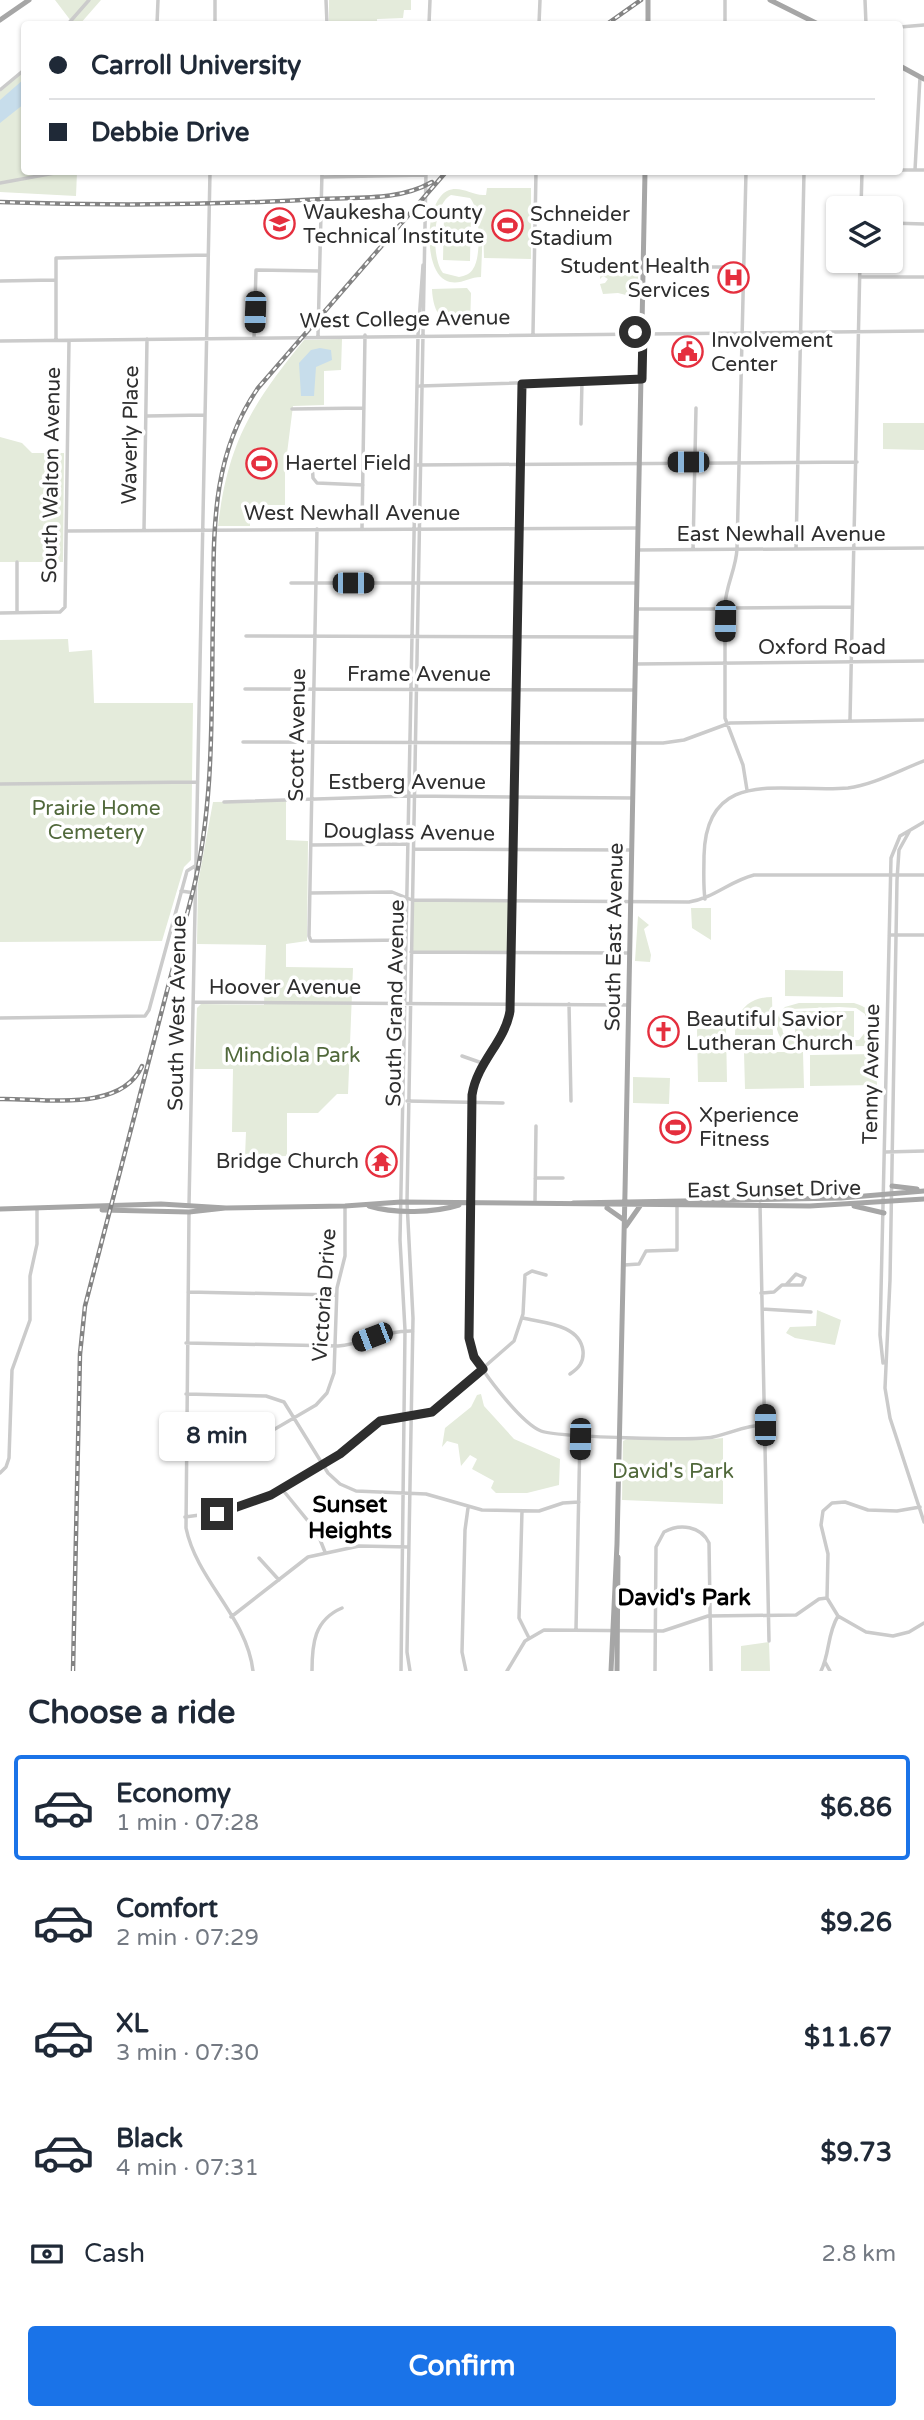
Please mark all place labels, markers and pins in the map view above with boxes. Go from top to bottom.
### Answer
place label: Waukesha County Technical Institute [303,200,485,249]
place label: Schneider Stadium [530,202,630,251]
school or university icon: Waukesha County Technical Institute [263,207,297,241]
sports icon: Schneider Stadium [490,209,524,243]
place label: Student Health Services [560,254,710,303]
hospital icon: Student Health Services [716,261,750,295]
place label: Involvement Center [711,328,833,377]
public building icon: Involvement Center [671,335,705,369]
sports icon: Haertel Field [245,446,279,480]
place label: Haertel Field [285,451,411,476]
place label: Beautiful Savior Lutheran Church [686,1007,853,1056]
church icon: Beautiful Savior Lutheran Church [646,1014,680,1048]
place label: Xperience Fitness [699,1103,799,1152]
sports icon: Xperience Fitness [659,1110,693,1144]
temple icon: Bridge Church [365,1144,399,1178]
place label: Bridge Church [216,1149,359,1174]

